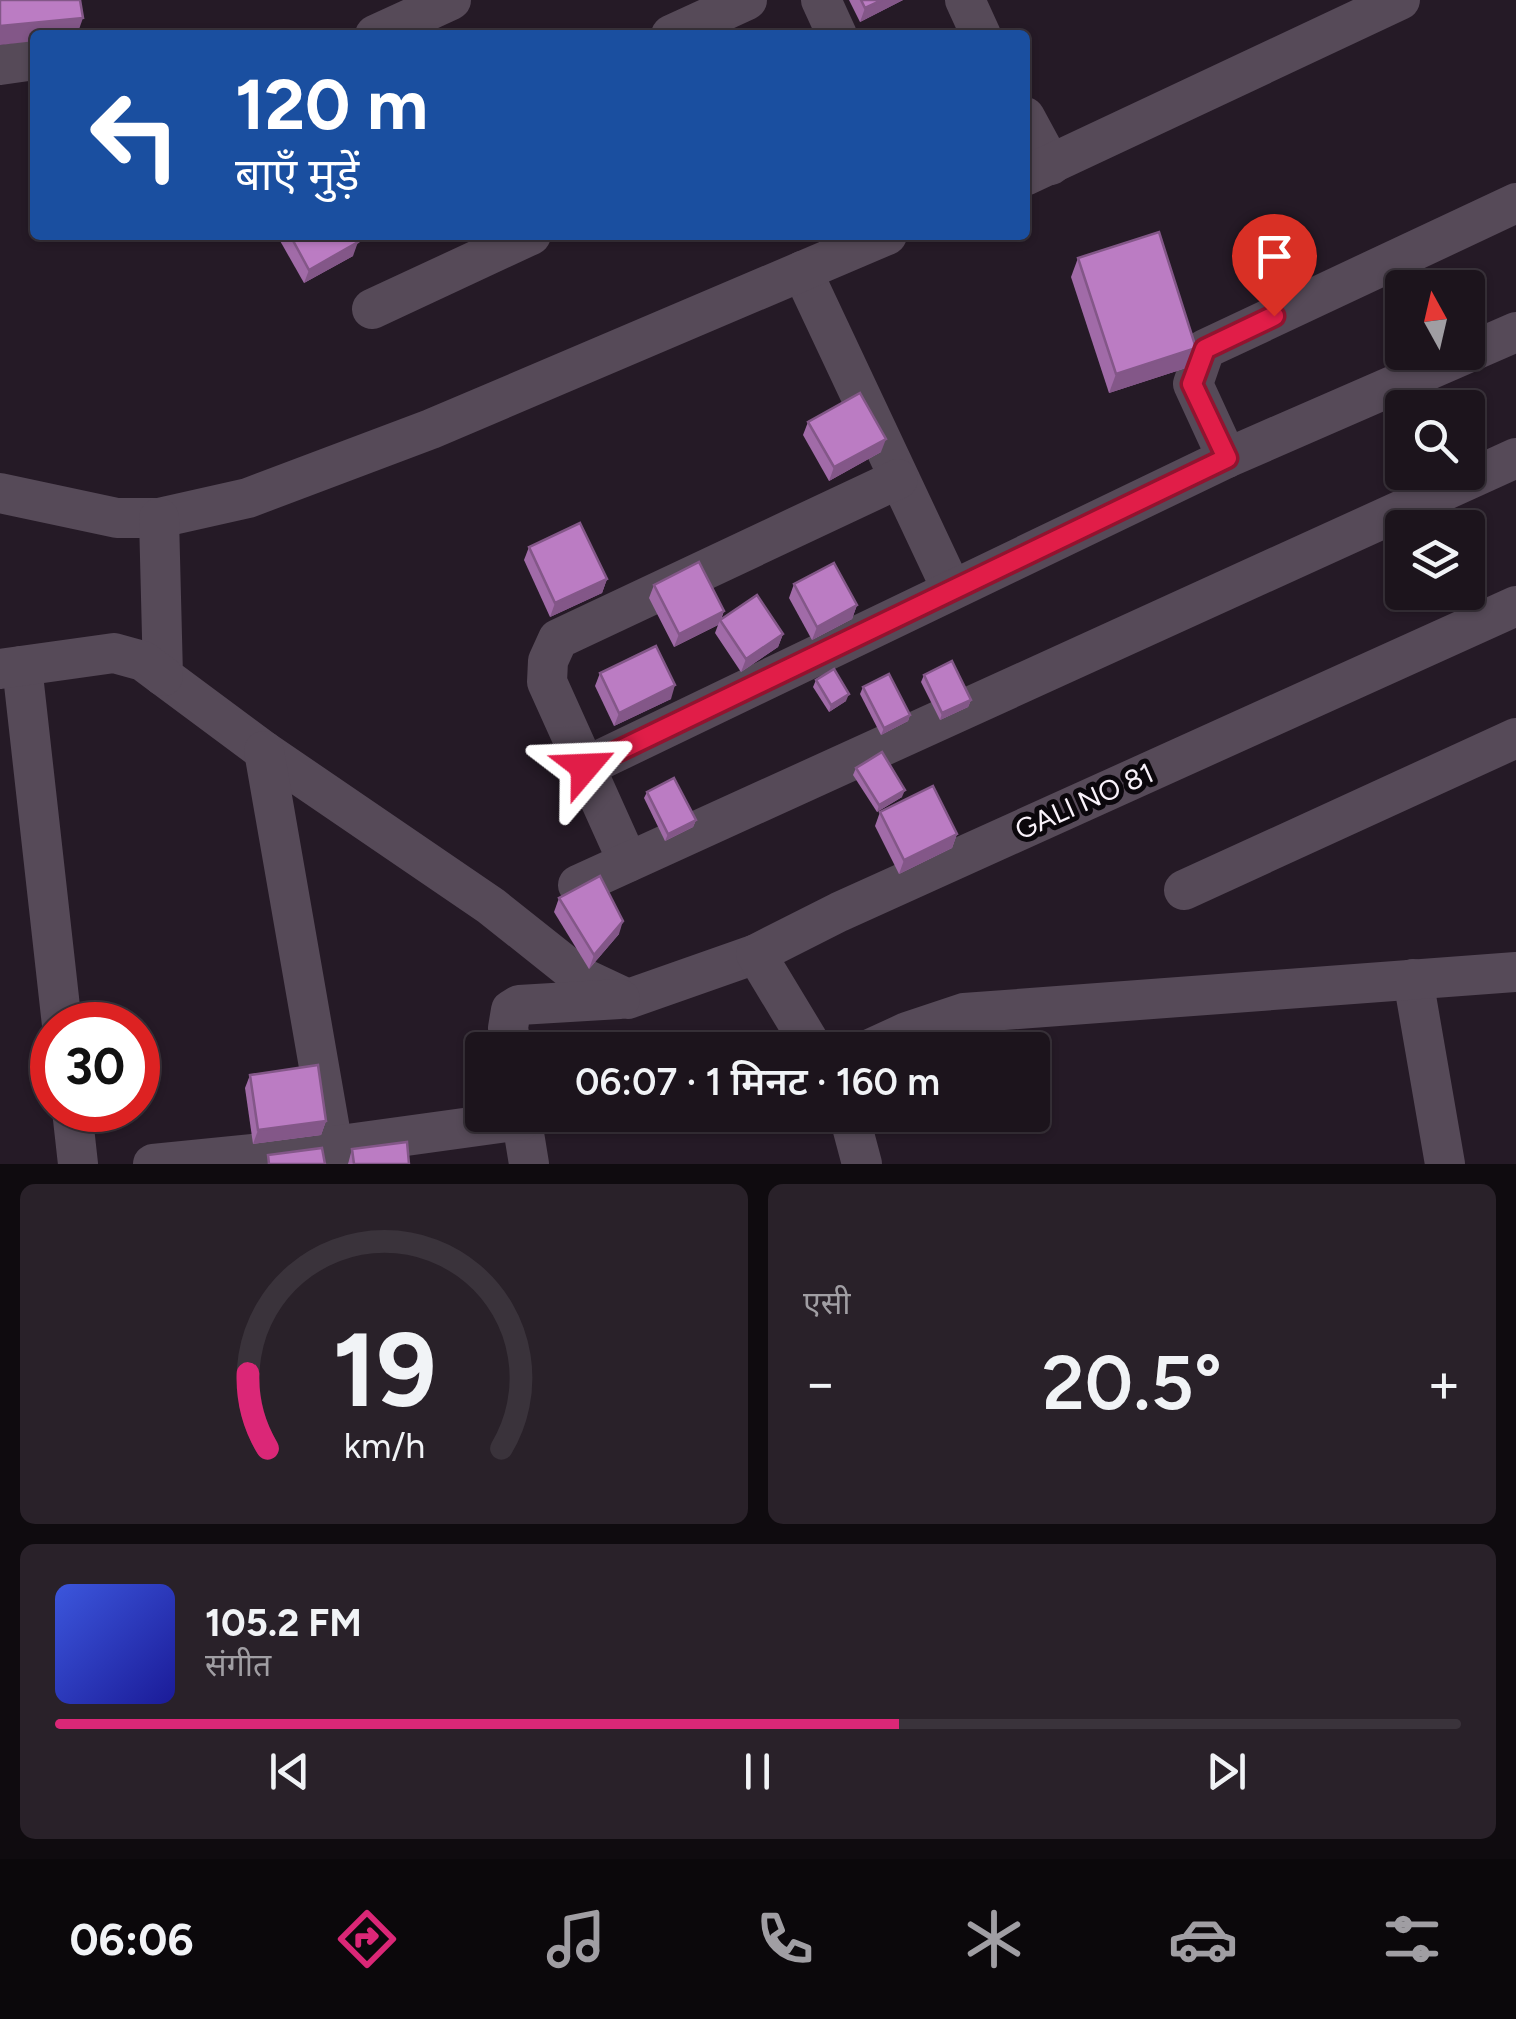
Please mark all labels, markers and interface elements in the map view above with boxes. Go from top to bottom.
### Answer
text: 120 m [235,62,428,147]
icon: left [70,70,200,200]
text: बाएँ मुड़ें [235,147,359,201]
pin [1232,214,1317,317]
icon: arrive [1247,229,1302,284]
north arrow [1385,270,1485,370]
map controls [1385,270,1485,610]
button: search [1385,390,1485,490]
button: layers [1385,510,1485,610]
position arrow [533,715,637,819]
street label: GALI NO 81 [1009,755,1159,847]
speed limit sign: 30 [30,1002,160,1132]
text: 06:07 · 1 मिनट · 160 m [575,1059,940,1105]
text: एसी [803,1284,851,1322]
text: 19 [332,1307,436,1432]
text: 20.5° [1042,1338,1222,1428]
text: − [803,1350,837,1416]
text: + [1427,1350,1461,1416]
text: km/h [343,1424,425,1467]
text: 105.2 FM [205,1600,362,1646]
text: संगीत [205,1646,271,1684]
icon: previous [262,1744,317,1799]
icon: pause [730,1744,785,1799]
icon: next [1199,1744,1254,1799]
icon: directions [332,1904,402,1974]
icon: music [541,1904,611,1974]
icon: phone [750,1904,820,1974]
icon: climate [959,1904,1029,1974]
icon: car [1168,1904,1238,1974]
icon: filters [1377,1904,1447,1974]
text: 06:06 [69,1912,194,1966]

